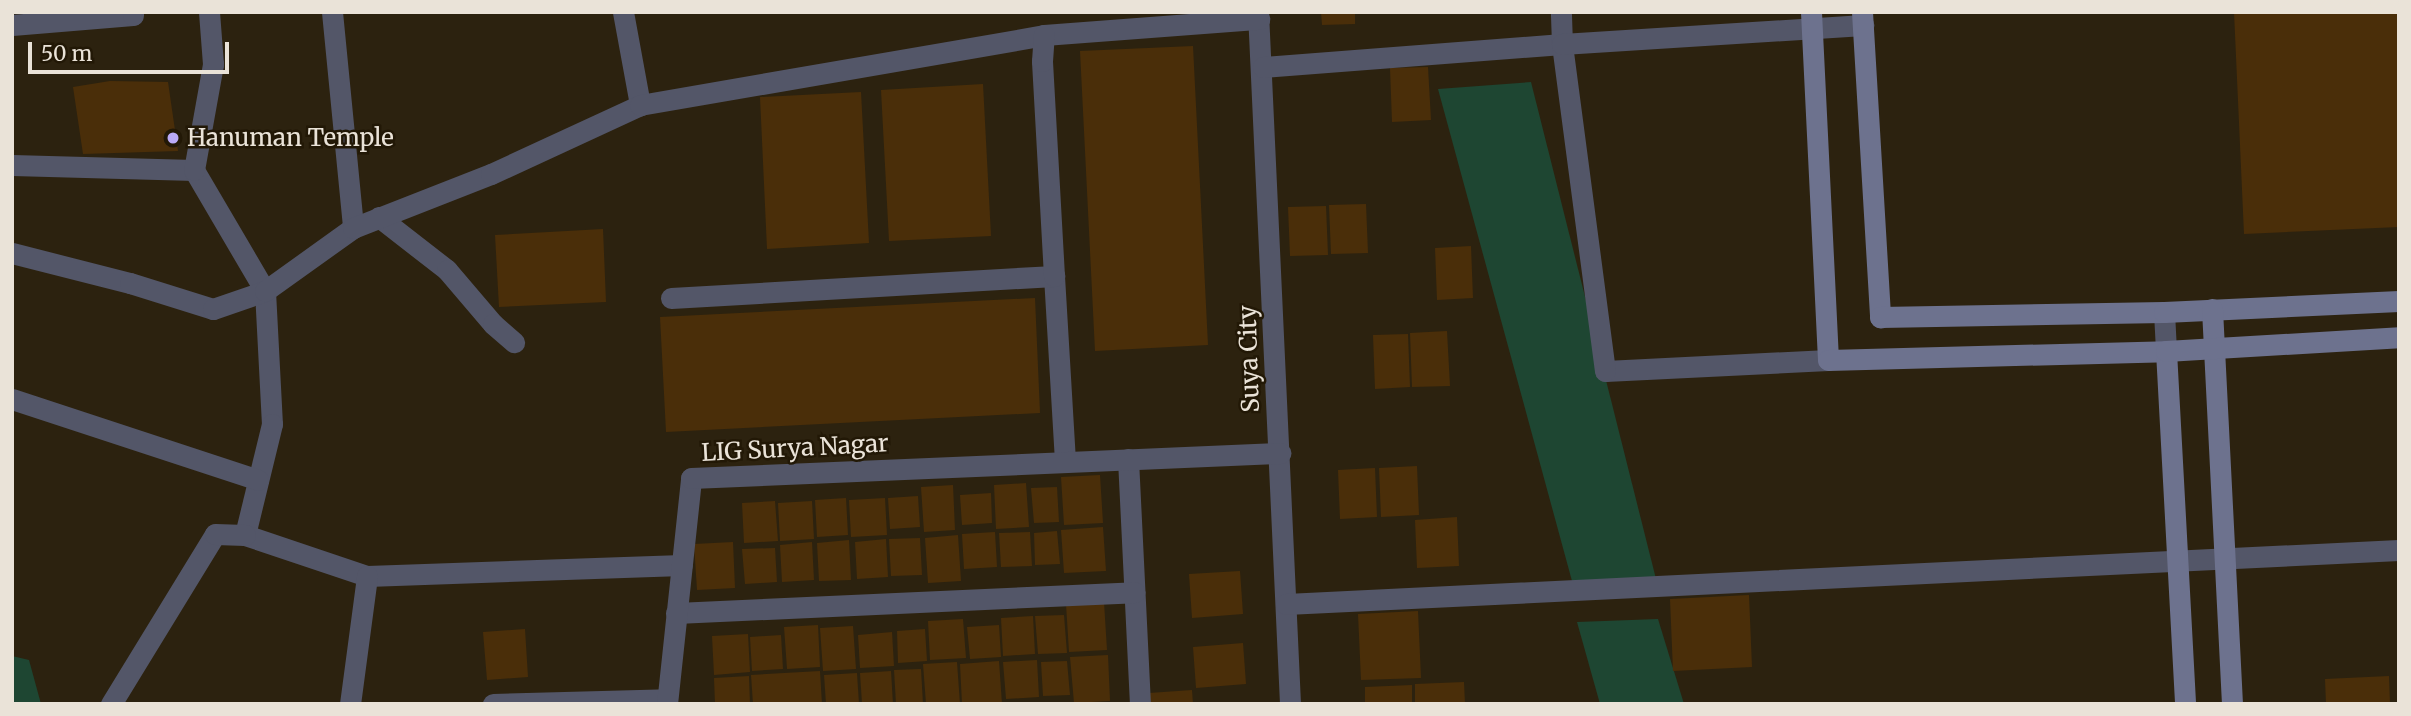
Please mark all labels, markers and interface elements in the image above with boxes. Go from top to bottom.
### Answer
scale bar [32,28,233,72]
text: 50 m [41,40,92,67]
place label: Hanuman Temple [187,124,394,152]
marker: Hanuman Temple [165,130,181,146]
street label: Suya City [1233,305,1265,413]
street label: LIG Surya Nagar [701,429,889,467]

